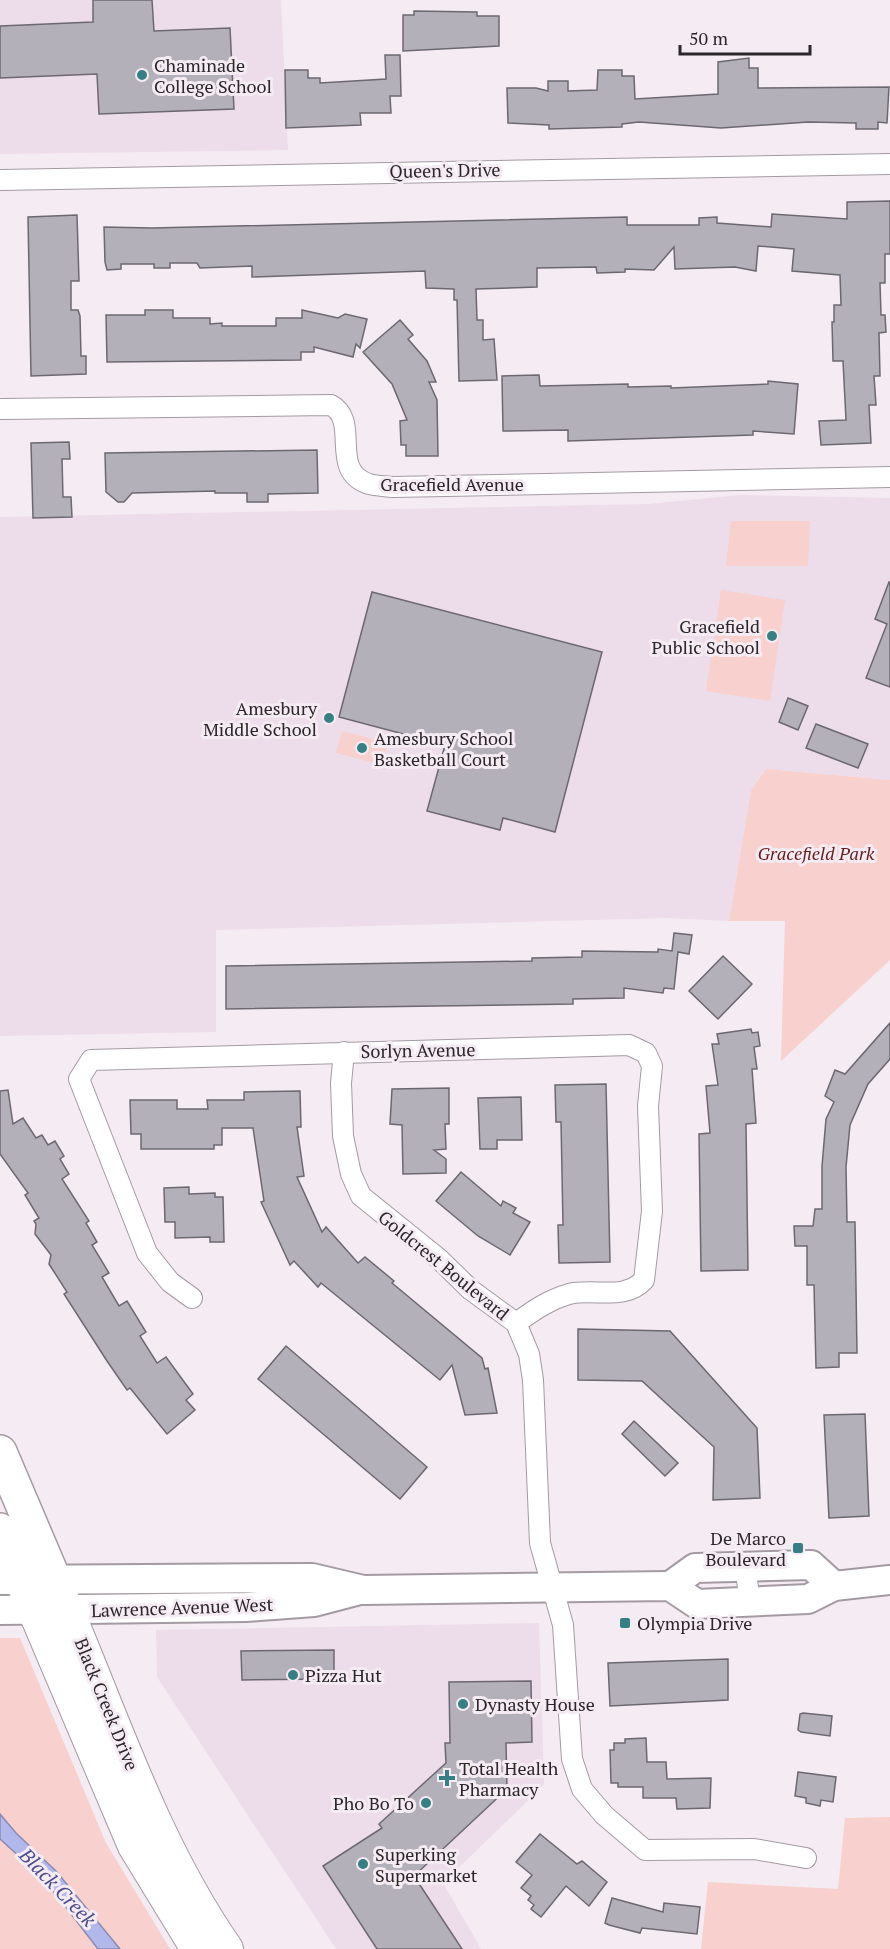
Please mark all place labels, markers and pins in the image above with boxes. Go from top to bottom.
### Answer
place label: Chaminade College School [154,53,272,98]
marker: Chaminade College School [135,68,149,82]
place label: Gracefield Public School [652,614,760,659]
marker: Gracefield Public School [765,629,779,643]
place label: Amesbury Middle School [203,696,318,741]
marker: Amesbury Middle School [322,711,336,725]
place label: Amesbury School Basketball Court [374,726,513,771]
marker: Amesbury School Basketball Court [355,741,369,755]
place label: De Marco Boulevard [705,1526,786,1571]
marker: De Marco Boulevard [791,1541,805,1555]
place label: Olympia Drive [637,1611,752,1635]
marker: Olympia Drive [618,1616,632,1630]
place label: Pizza Hut [305,1663,382,1687]
marker: Pizza Hut [286,1668,300,1682]
place label: Dynasty House [475,1692,595,1716]
marker: Dynasty House [456,1697,470,1711]
place label: Total Health Pharmacy [459,1756,559,1801]
marker: Total Health Pharmacy [440,1771,454,1785]
place label: Pho Bo To [333,1791,414,1815]
marker: Pho Bo To [419,1796,433,1810]
place label: Superking Supermarket [375,1842,478,1887]
marker: Superking Supermarket [356,1857,370,1871]

